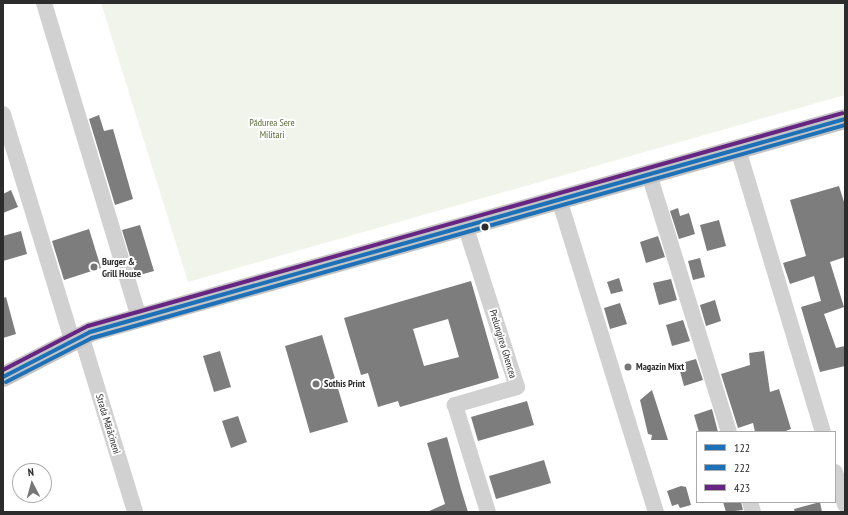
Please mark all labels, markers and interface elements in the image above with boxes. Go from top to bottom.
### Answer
park label: Pădurea Sere Militari [249,116,295,140]
unlabelled marker [480,222,490,232]
place label: Burger & Grill House [102,255,141,278]
marker: Burger & Grill House [89,262,99,272]
street label: Prelungirea Ghencea [487,308,519,380]
place label: Magazin Mixt [636,361,684,373]
marker: Magazin Mixt [623,362,633,372]
place label: Sothis Print [324,378,365,390]
marker: Sothis Print [311,379,321,389]
street label: Strada Mărăcineni [93,393,123,455]
legend [696,431,836,503]
text: 122 [734,440,750,455]
text: 222 [734,460,750,475]
north arrow [12,463,52,503]
text: N [27,465,35,479]
text: 423 [734,480,750,495]

